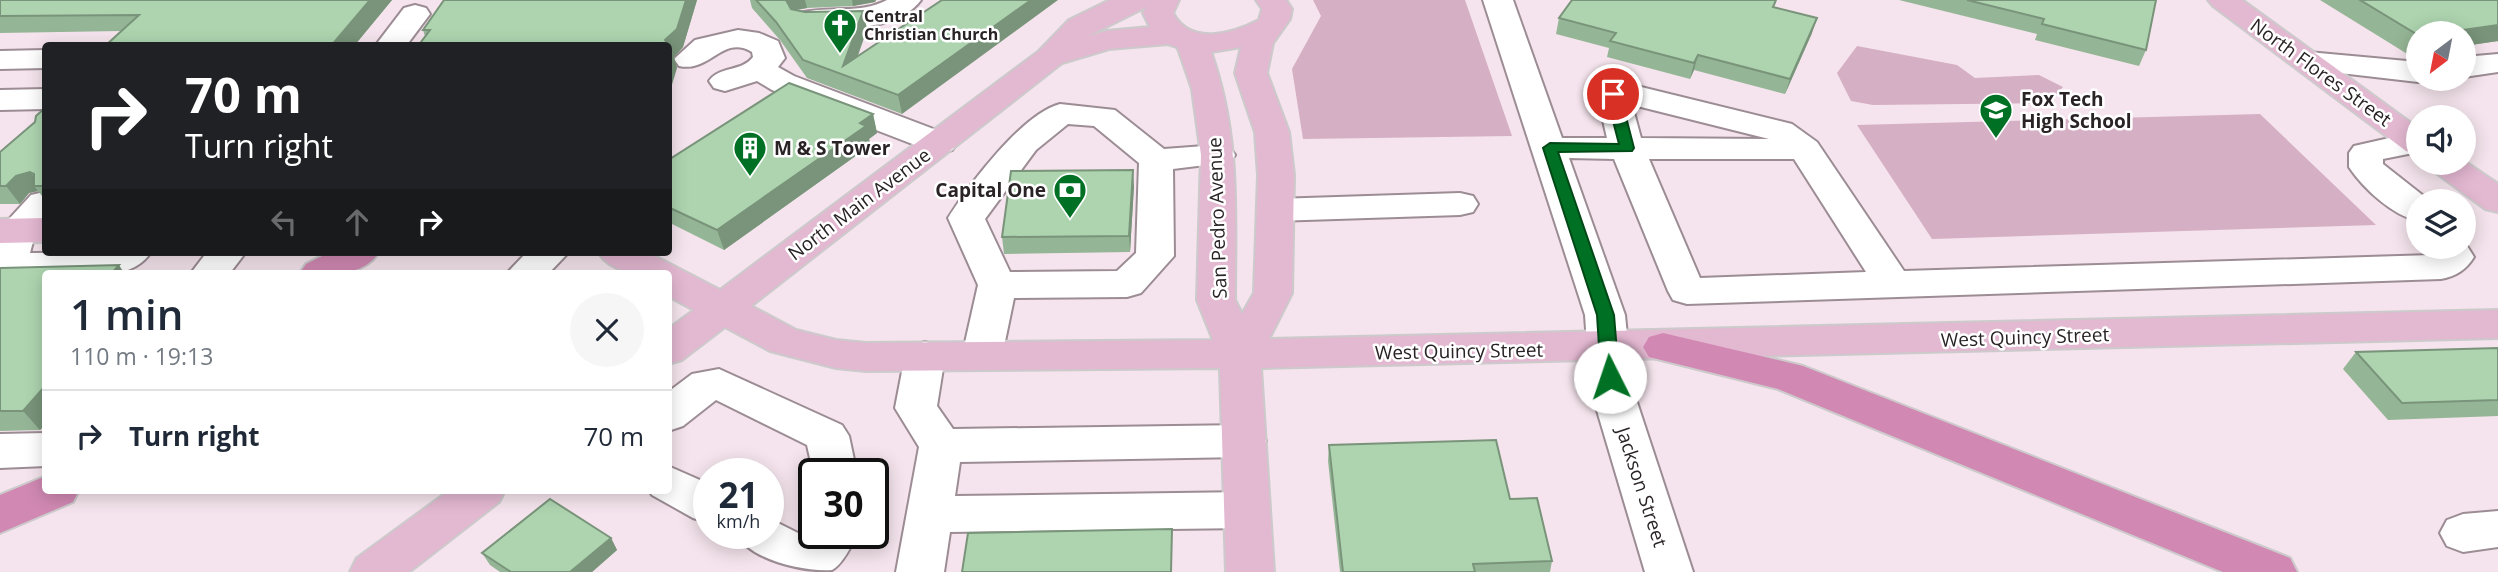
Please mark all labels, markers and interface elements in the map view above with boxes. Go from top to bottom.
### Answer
place label: Central Christian Church [864,5,998,45]
church icon: Central Christian Church [821,6,859,55]
street label: North Flores Street [2245,12,2397,132]
north arrow [2406,21,2476,91]
map controls [2406,21,2476,259]
text: 70 m [185,61,302,127]
pin [1583,64,1643,124]
icon: right [70,70,161,161]
icon: arrive [1594,75,1632,113]
place label: Fox Tech High School [2021,86,2132,134]
school or university icon: Fox Tech High School [1977,91,2015,140]
button: sound [2406,105,2476,175]
text: Turn right [185,124,333,167]
building icon: M & S Tower [731,129,769,178]
place label: M & S Tower [774,135,891,161]
street label: San Pedro Avenue [1201,137,1233,299]
street label: North Main Avenue [782,142,936,266]
bank icon: Capital One [1051,171,1089,220]
place label: Capital One [935,177,1046,203]
button: layers [2406,189,2476,259]
icon: left [265,203,303,241]
icon: ahead [338,203,376,241]
icon: right [411,203,449,241]
text: 1 min [70,285,183,342]
button: close [570,293,644,367]
street label: West Quincy Street [1940,321,2110,353]
street label: West Quincy Street [1375,337,1544,365]
text: 110 m · 19:13 [70,340,213,372]
position arrow [1573,340,1647,414]
icon: right [70,417,108,455]
text: Turn right [129,418,260,454]
text: 70 m [583,418,644,454]
street label: Jackson Street [1610,422,1674,551]
speed limit sign: 30 [798,458,889,549]
text: 21 [718,471,759,518]
text: km/h [717,509,760,533]

